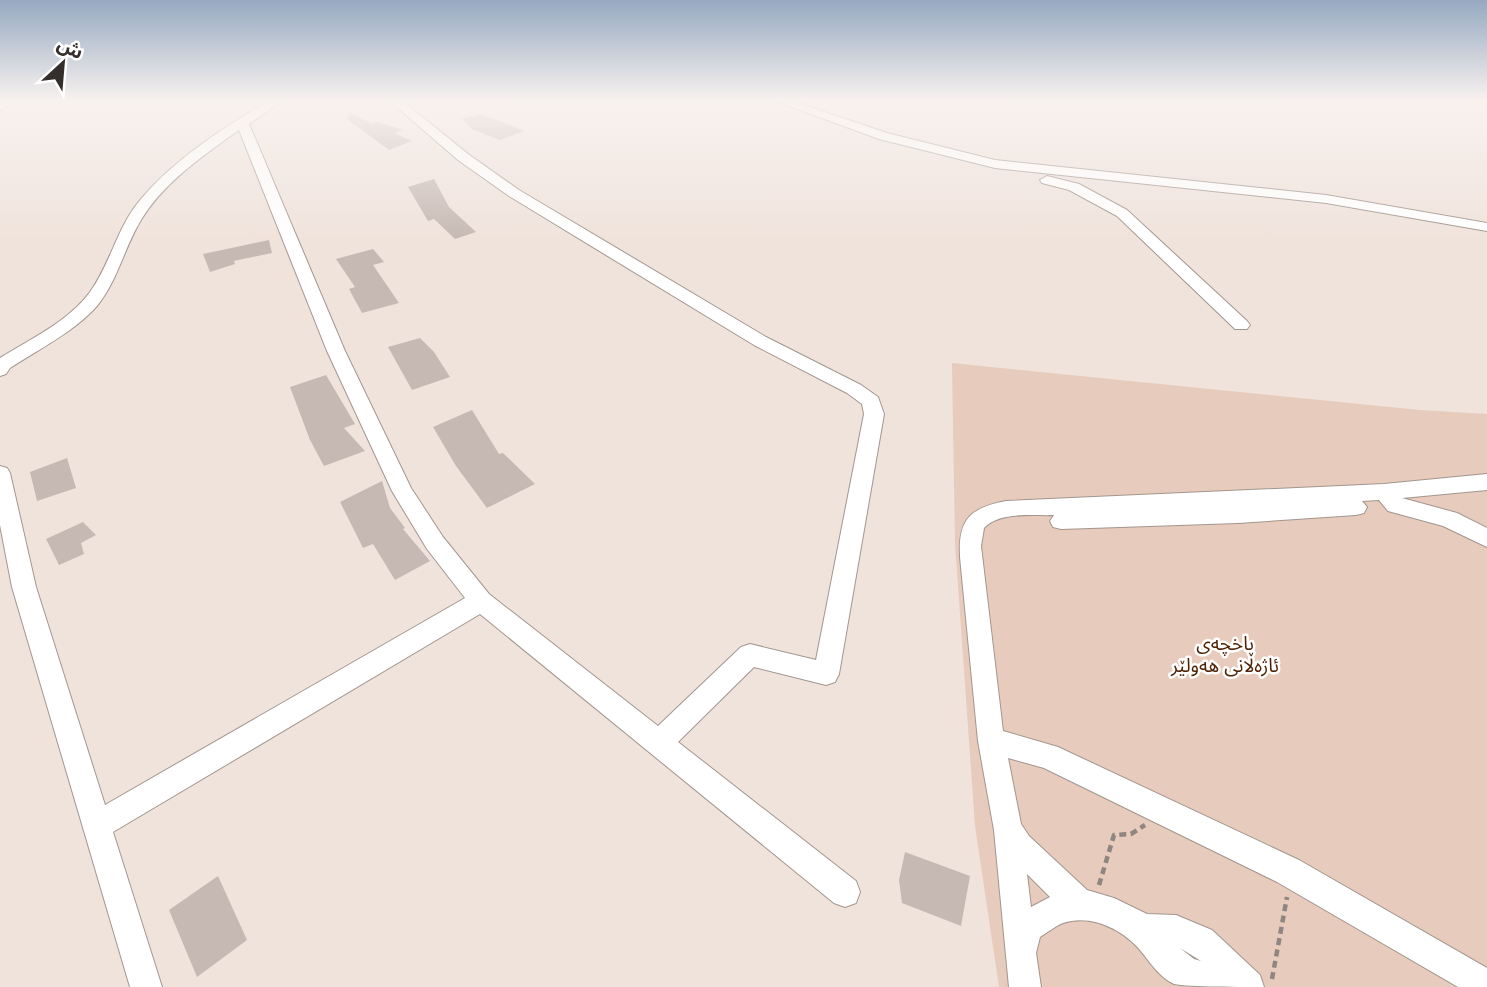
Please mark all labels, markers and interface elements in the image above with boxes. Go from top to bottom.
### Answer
north arrow [28,28,98,98]
text: ش [53,31,87,64]
park label: باخچەی ئاژەڵانی هەولێر [1170,631,1279,677]

